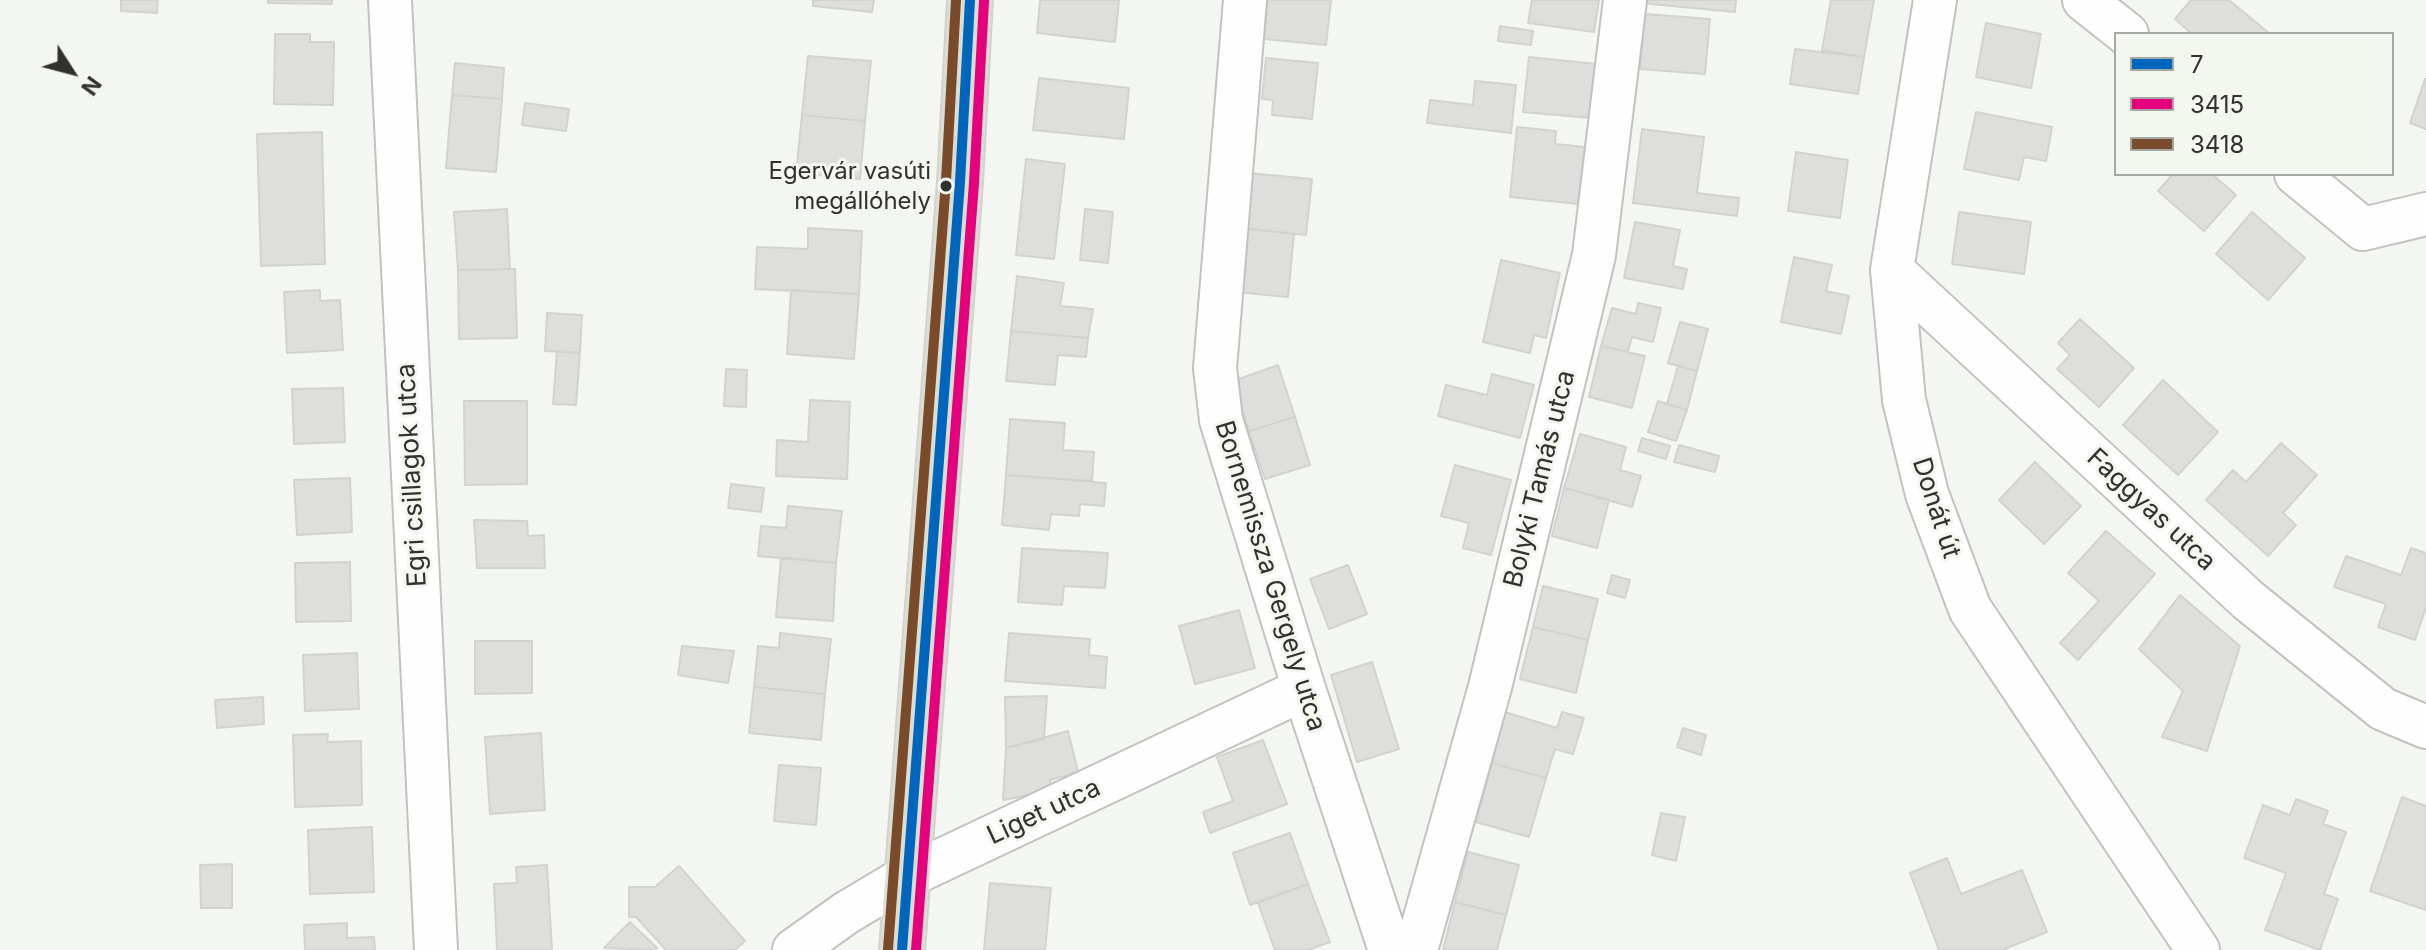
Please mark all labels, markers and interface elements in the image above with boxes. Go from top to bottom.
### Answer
north arrow [32,32,112,112]
legend [2114,32,2394,176]
text: 7 [2190,50,2204,79]
text: N [76,72,107,101]
text: 3415 [2190,90,2244,119]
text: 3418 [2190,130,2244,159]
place label: Egervár vasúti megállóhely [768,158,931,214]
marker: Egervár vasúti megállóhely [938,178,954,194]
street label: Egri csillagok utca [391,362,433,588]
street label: Bolyki Tamás utca [1498,367,1582,591]
street label: Bornemissza Gergely utca [1208,417,1332,735]
street label: Faggyas utca [2080,442,2222,578]
street label: Donát út [1905,454,1967,562]
street label: Liget utca [982,772,1106,852]

